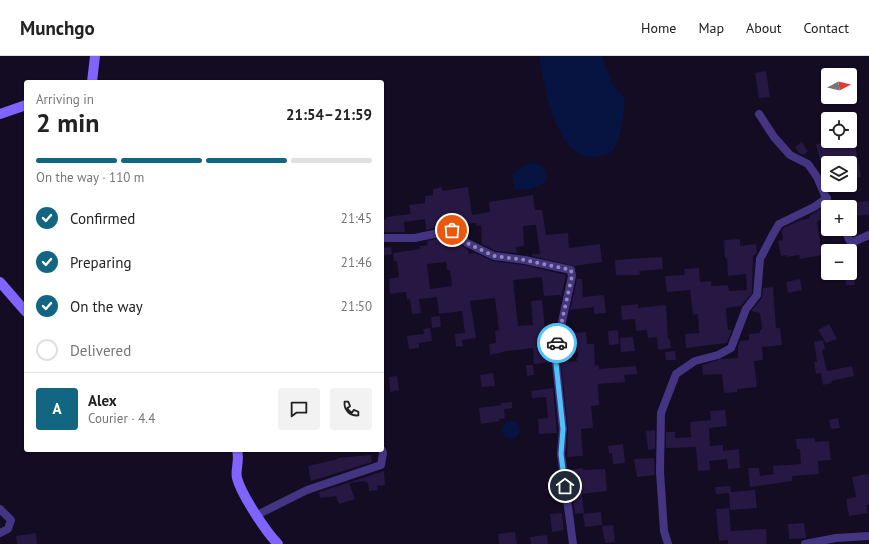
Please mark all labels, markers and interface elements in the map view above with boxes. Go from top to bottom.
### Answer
text: Munchgo [20,16,95,40]
text: Home [641,19,676,37]
text: Map [698,19,724,37]
text: About [746,19,782,37]
text: Contact [804,19,849,37]
north arrow [821,68,857,104]
map controls [821,68,857,280]
text: Arriving in [36,91,94,108]
text: 21:54–21:59 [286,105,372,124]
text: 2 min [36,106,99,139]
button: locate [821,112,857,148]
button: layers [821,156,857,192]
text: On the way · 110 m [36,169,144,186]
button: + [821,200,857,236]
icon: check [36,207,58,229]
text: Confirmed [70,209,135,228]
text: 21:45 [341,210,372,227]
pin [435,213,469,247]
icon: bag [441,219,463,241]
button: − [821,244,857,280]
icon: check [36,251,58,273]
text: Preparing [70,253,132,272]
text: 21:46 [341,254,372,271]
icon: check [36,295,58,317]
text: On the way [70,297,143,316]
text: 21:50 [341,298,372,315]
courier [537,323,577,363]
icon: car [546,332,568,354]
text: Delivered [70,341,131,360]
button: chat [278,388,320,430]
button: phone [330,388,372,430]
text: Alex [88,391,117,410]
text: A [52,399,62,418]
text: Courier · 4.4 [88,410,155,427]
pin [548,469,582,503]
icon: home [554,475,576,497]

